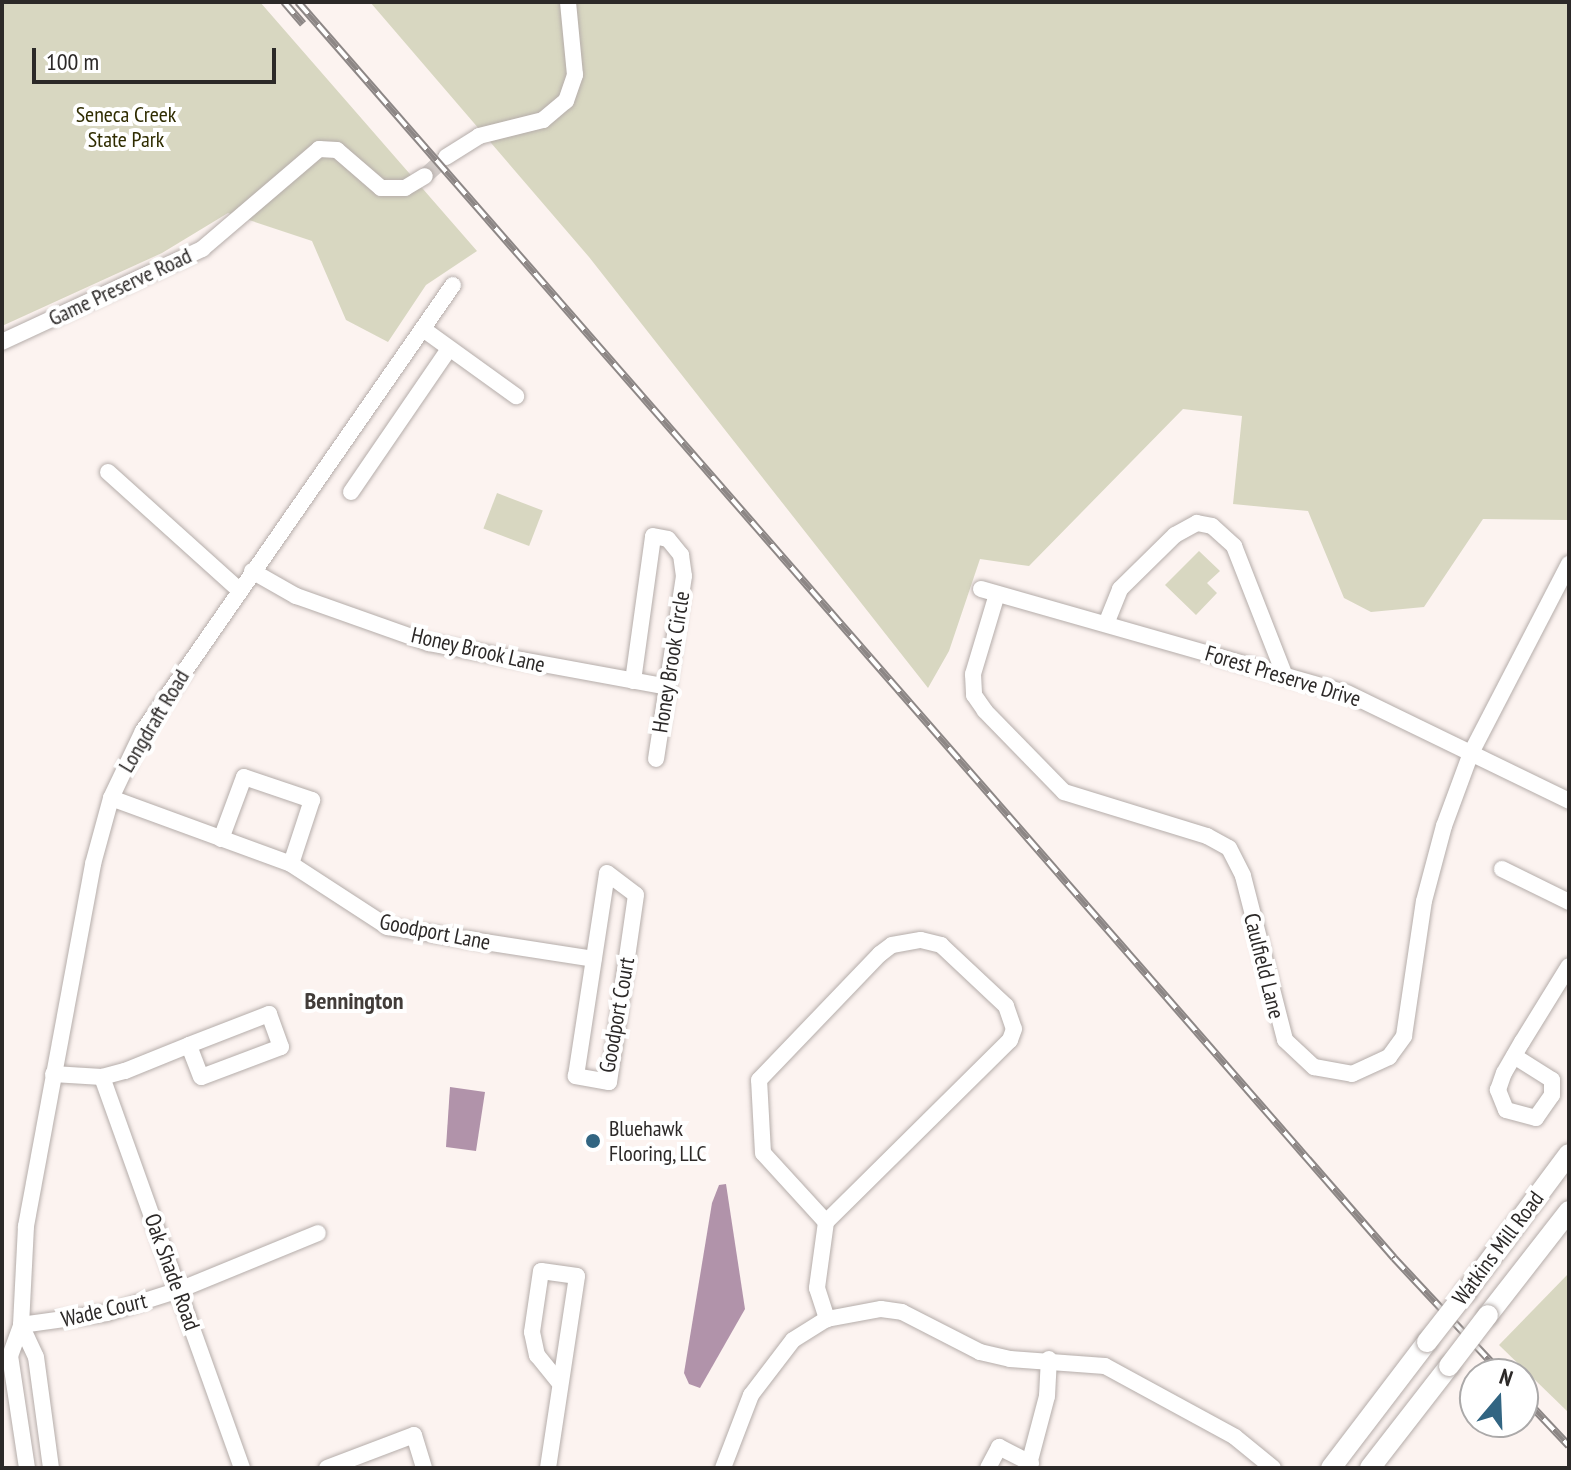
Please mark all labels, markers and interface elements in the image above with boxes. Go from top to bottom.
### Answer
scale bar [36,32,280,82]
text: 100 m [46,46,99,77]
park label: Seneca Creek State Park [76,101,176,152]
street label: Game Preserve Road [44,242,196,332]
street label: Honey Brook Circle [647,589,695,735]
street label: Honey Brook Lane [408,622,548,678]
street label: Forest Preserve Drive [1202,640,1364,712]
street label: Longdraft Road [113,665,195,777]
street label: Goodport Lane [377,908,493,956]
street label: Caulfield Lane [1238,911,1290,1021]
street label: Goodport Court [594,955,640,1075]
district label: Bennington [305,987,403,1015]
place label: Bluehawk Flooring, LLC [609,1115,708,1166]
marker: Bluehawk Flooring, LLC [584,1132,602,1150]
street label: Watkins Mill Road [1447,1186,1549,1310]
street label: Oak Shade Road [139,1210,205,1334]
street label: Wade Court [59,1287,149,1333]
north arrow [1459,1358,1539,1438]
text: N [1496,1362,1516,1392]

